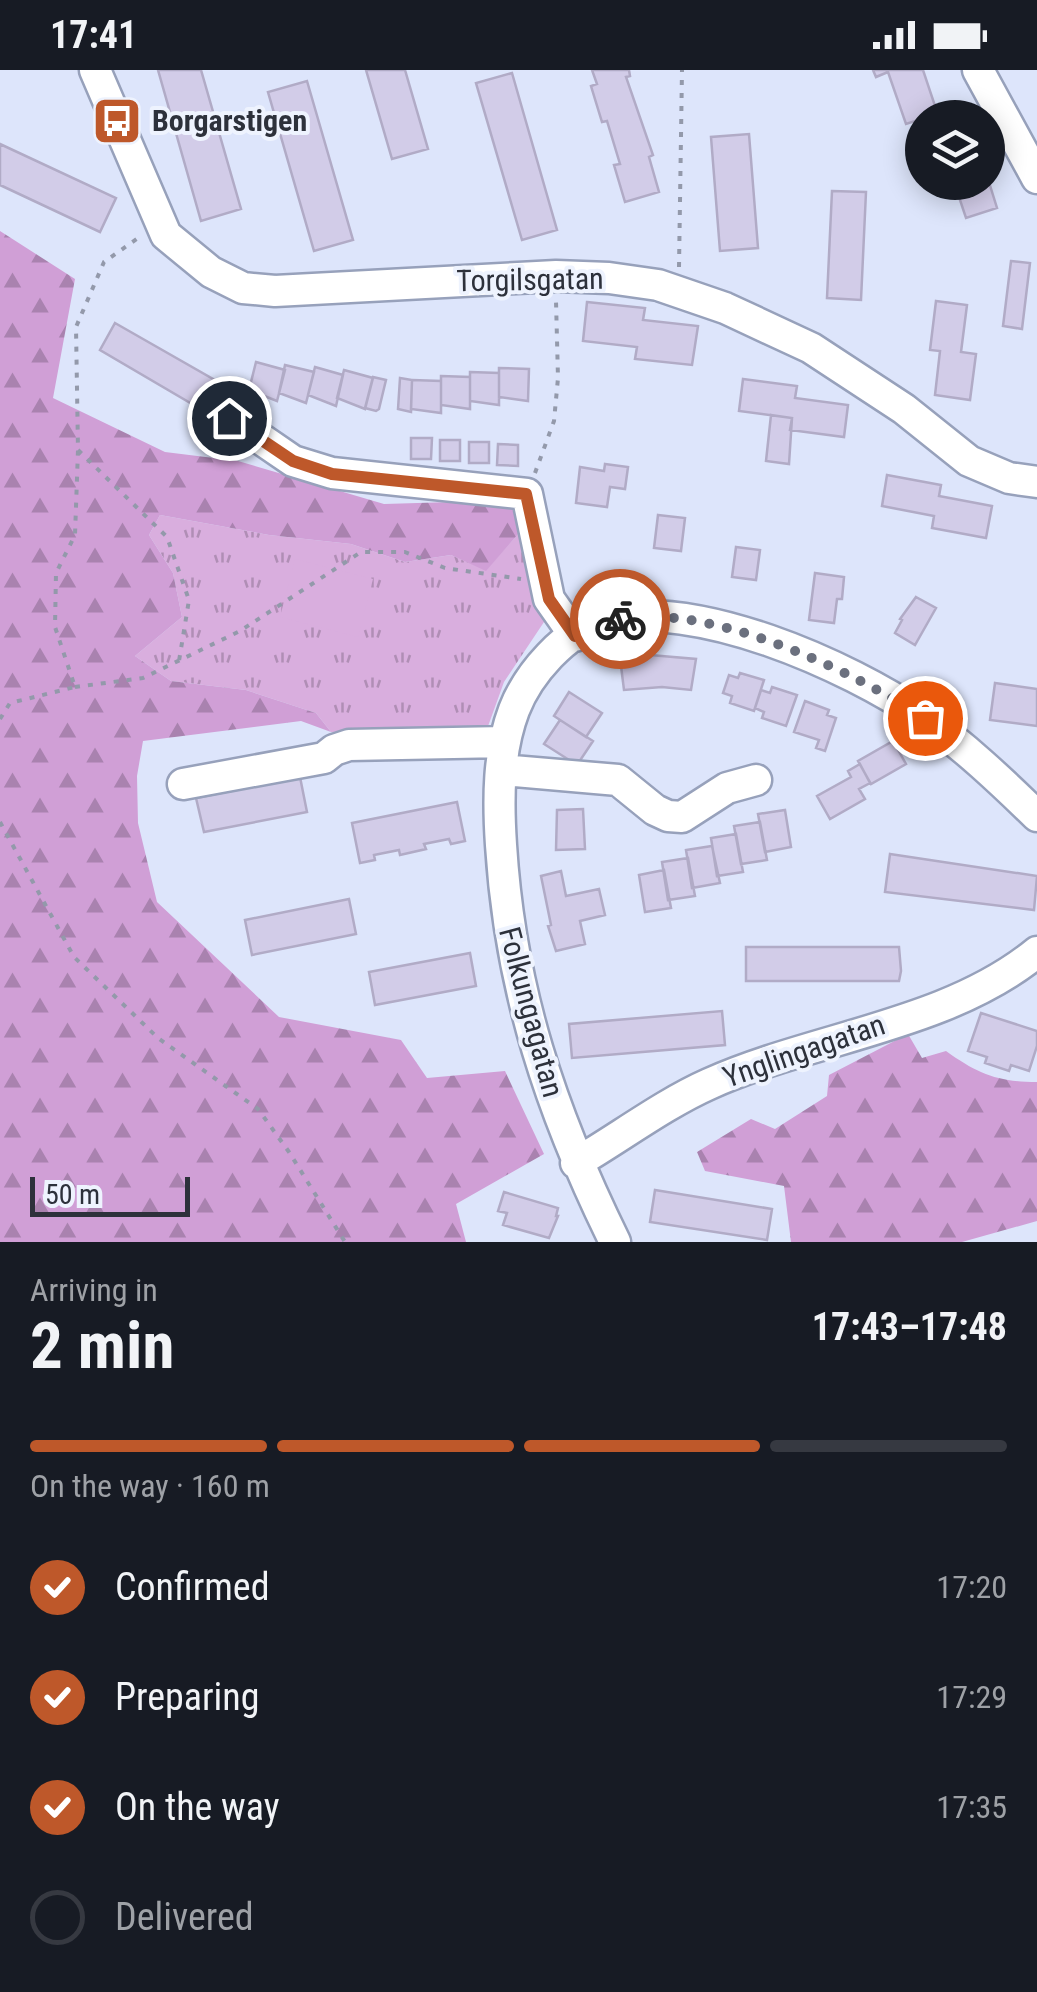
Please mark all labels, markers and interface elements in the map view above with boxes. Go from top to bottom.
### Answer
text: 17:41 [50,13,137,57]
bus stop icon: Borgarstigen [91,95,143,147]
map controls [905,100,1005,200]
button: layers [905,100,1005,200]
place label: Borgarstigen [152,103,307,138]
street label: Torgilsgatan [456,261,604,298]
pin [187,376,272,461]
icon: home [202,391,257,446]
courier [570,569,670,669]
icon: bike [593,592,648,647]
pin [883,676,968,761]
icon: bag [898,691,953,746]
street label: Folkungagatan [492,923,571,1101]
street label: Ynglingagatan [718,1006,889,1095]
scale bar [30,1172,190,1216]
text: 50 m [45,1178,100,1211]
text: Arriving in [30,1271,158,1309]
text: 17:43–17:48 [812,1305,1007,1349]
text: 2 min [30,1308,174,1384]
text: On the way · 160 m [30,1467,270,1505]
icon: check [30,1560,85,1615]
text: Confirmed [115,1565,270,1609]
text: 17:20 [936,1568,1007,1606]
icon: check [30,1670,85,1725]
text: Preparing [115,1675,260,1719]
text: 17:29 [936,1678,1007,1716]
icon: check [30,1780,85,1835]
text: On the way [115,1785,280,1829]
text: 17:35 [936,1788,1007,1826]
text: Delivered [115,1895,254,1939]

